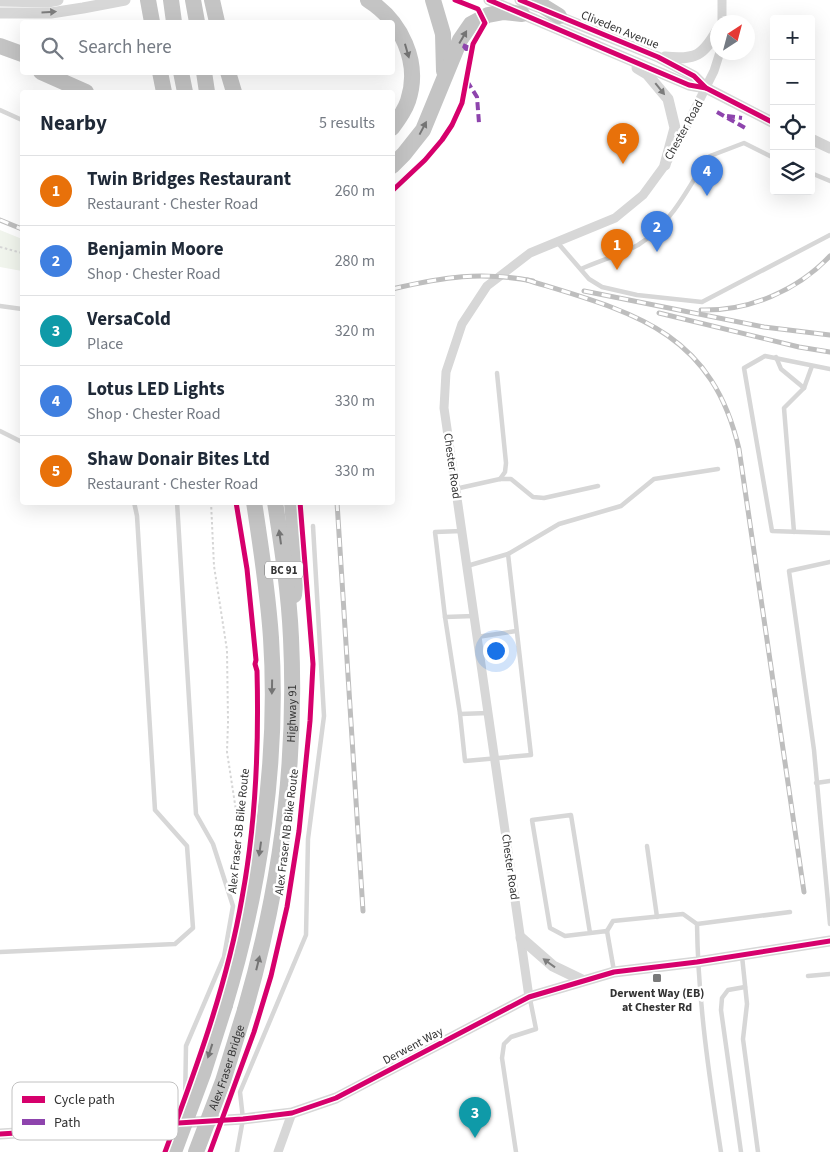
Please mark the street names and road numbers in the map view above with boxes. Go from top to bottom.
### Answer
street label: Cliveden Avenue [578,7,662,53]
street label: Chester Road [660,97,708,163]
street label: Chester Road [439,432,465,500]
road number: BC 91 [265,562,303,578]
street label: Highway 91 [282,685,301,743]
street label: Alex Fraser SB Bike Route [224,767,254,894]
street label: Alex Fraser NB Bike Route [271,768,303,896]
street label: Chester Road [497,833,523,901]
street label: Alex Fraser Bridge [204,1022,248,1113]
street label: Derwent Way [380,1023,447,1069]

